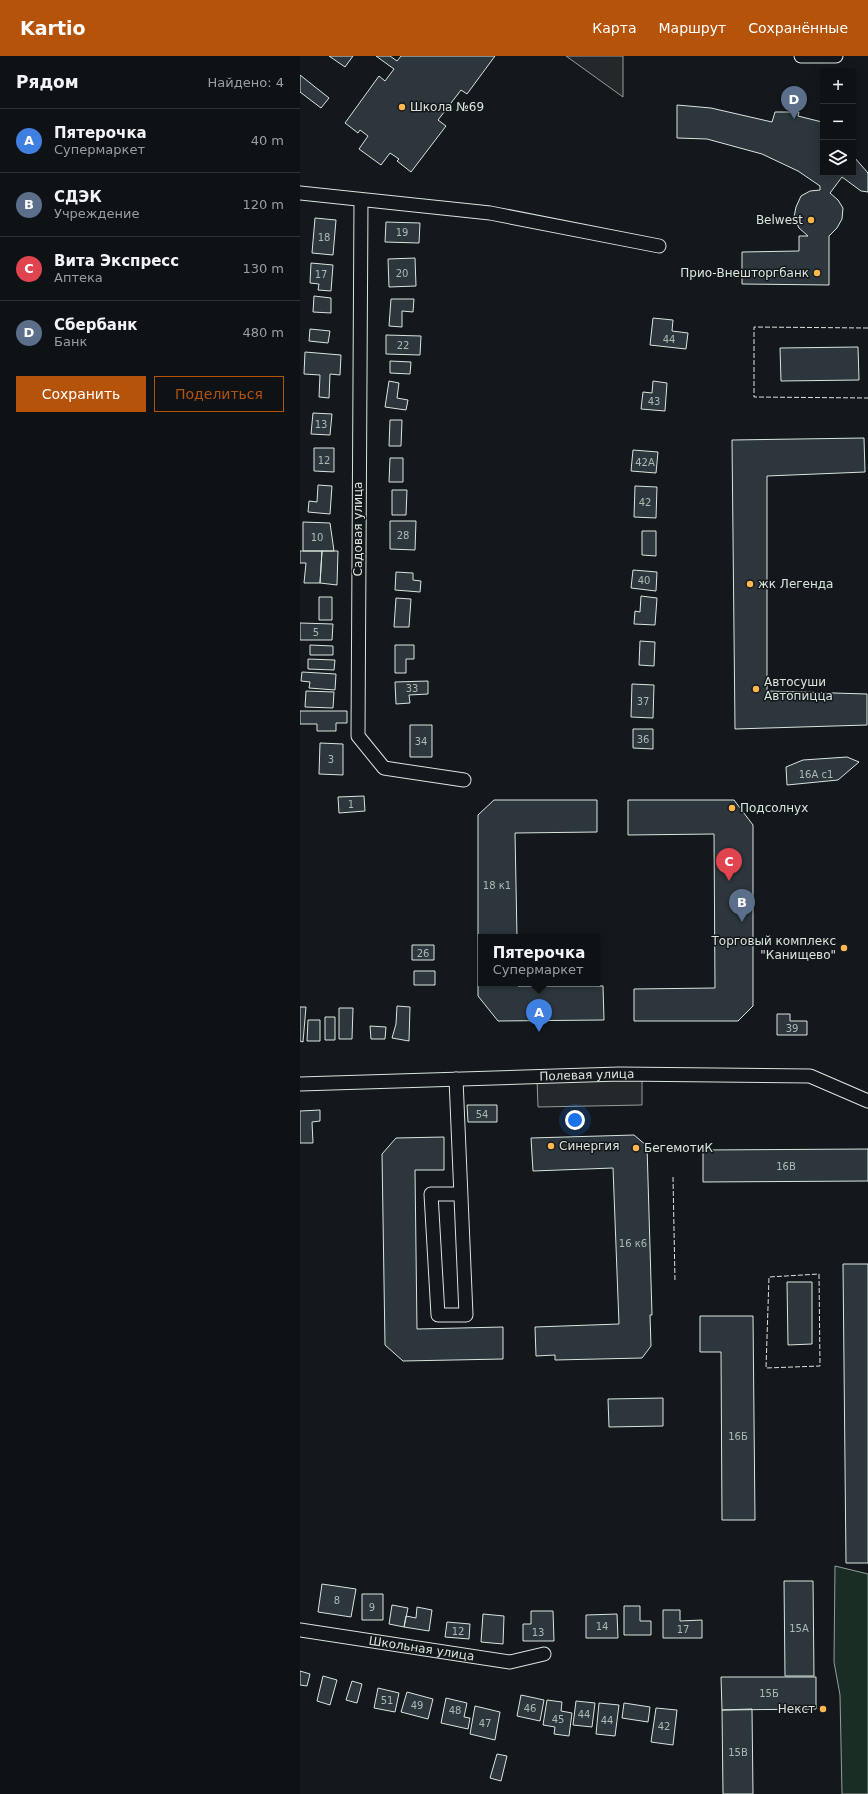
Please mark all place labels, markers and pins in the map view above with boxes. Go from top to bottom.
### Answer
pin: D [781,86,807,119]
place label: Школа №69 [410,100,484,114]
marker: Школа №69 [397,102,407,112]
place label: Belwest [756,213,803,227]
marker: Belwest [806,215,816,225]
place label: Прио-Внешторгбанк [680,266,809,280]
marker: Прио-Внешторгбанк [812,268,822,278]
place label: жк Легенда [758,577,833,591]
marker: жк Легенда [745,579,755,589]
place label: Автосуши Автопицца [764,675,833,703]
marker: Автосуши Автопицца [751,684,761,694]
place label: Подсолнух [740,801,808,815]
marker: Подсолнух [727,803,737,813]
pin: C [716,848,742,881]
pin: B [729,889,755,922]
place label: Торговый комплекс "Канищево" [711,934,836,962]
marker: Торговый комплекс "Канищево" [839,943,849,953]
pin: A [526,999,552,1032]
place label: Синергия [559,1139,619,1153]
marker: Синергия [546,1141,556,1151]
place label: БегемотиК [644,1141,713,1155]
marker: БегемотиК [631,1143,641,1153]
place label: Некст [778,1702,815,1716]
marker: Некст [818,1704,828,1714]

